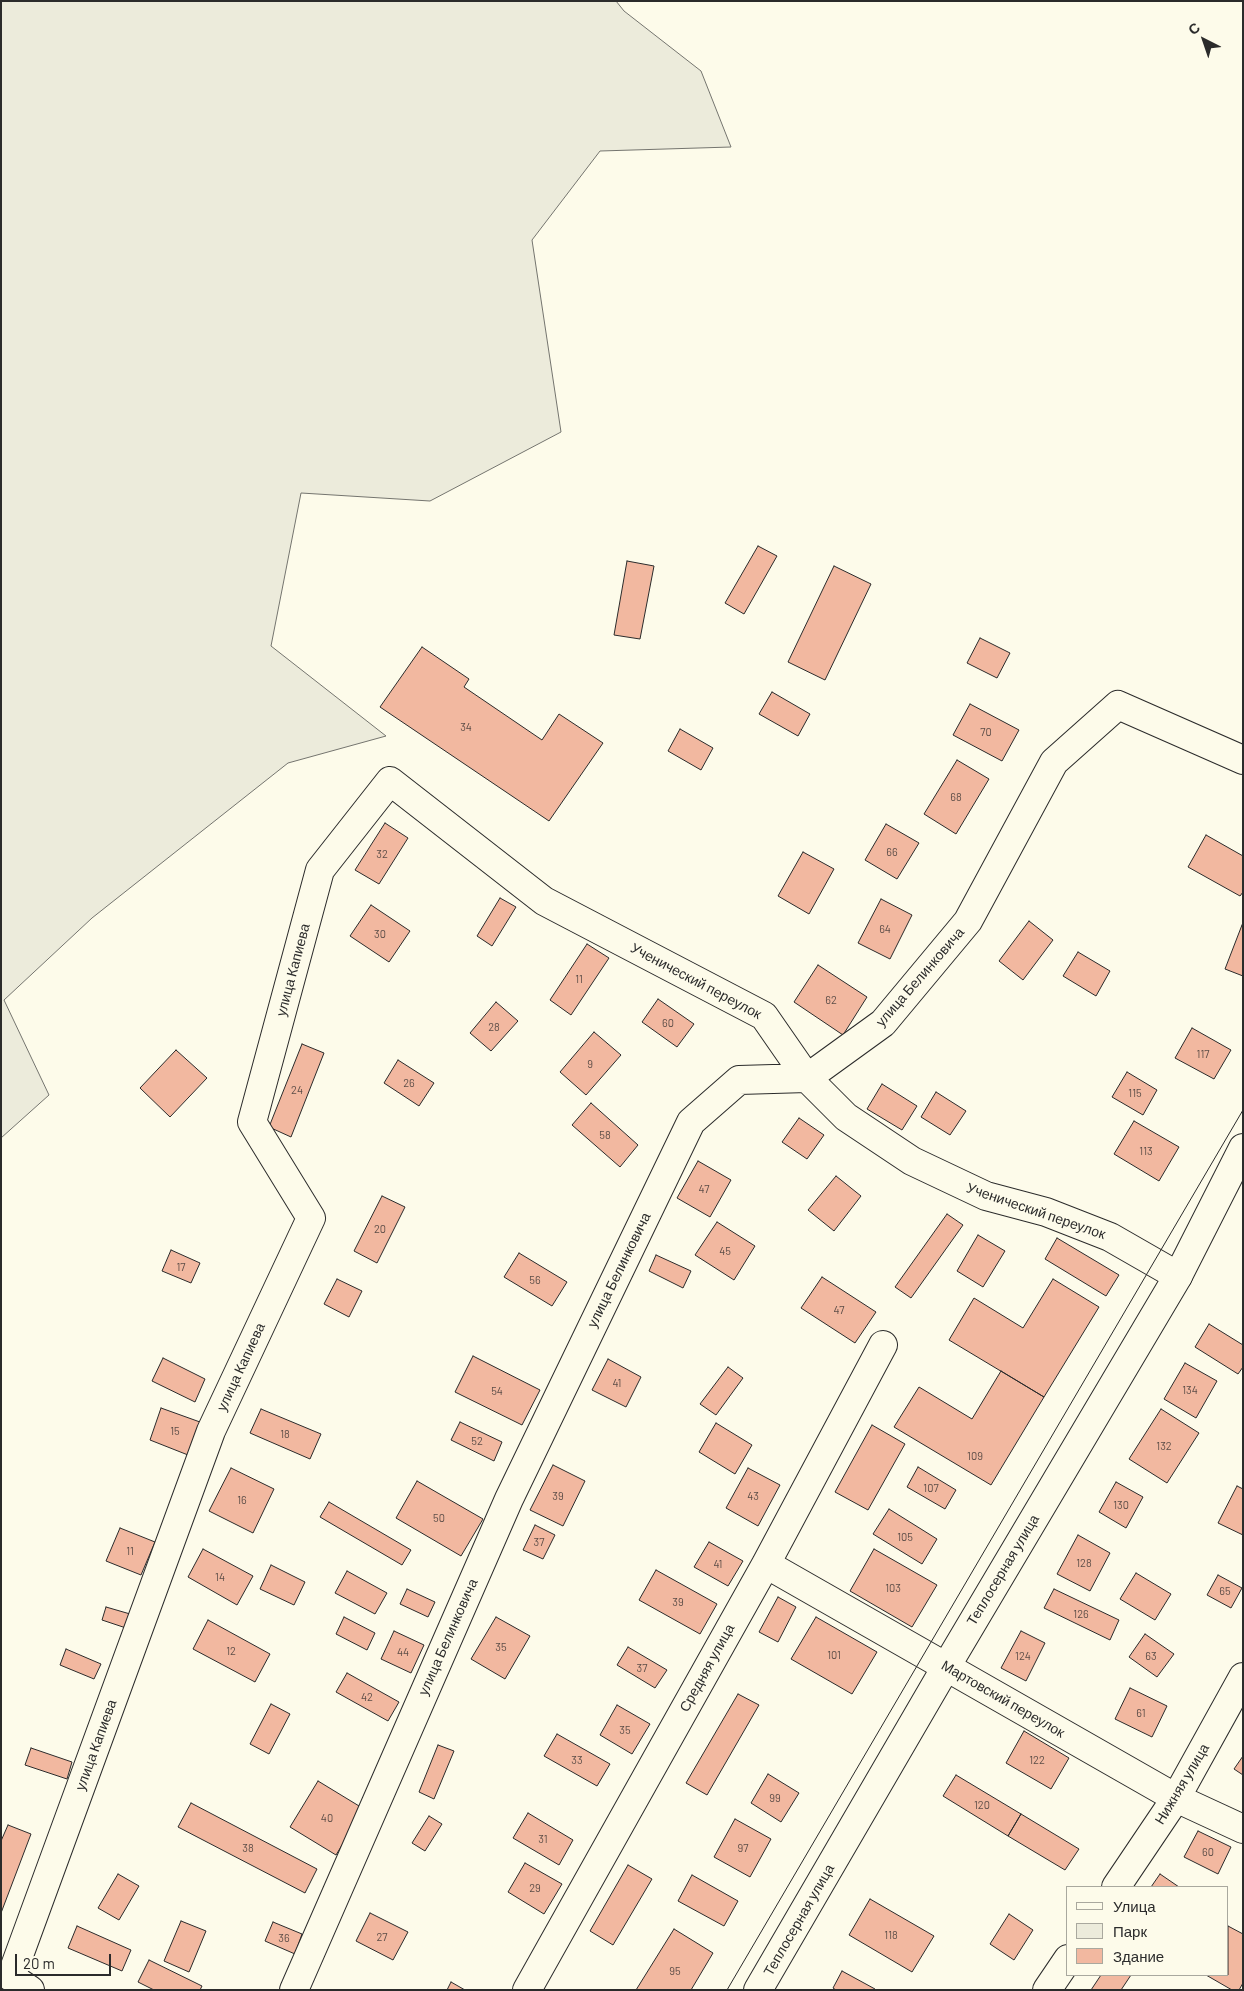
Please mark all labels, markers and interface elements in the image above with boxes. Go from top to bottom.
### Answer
north arrow [1179,15,1229,65]
text: С [1184,19,1203,38]
house number: 34 [460,720,472,734]
house number: 70 [980,725,992,739]
house number: 68 [950,790,962,804]
house number: 66 [886,845,898,859]
house number: 32 [376,847,388,861]
street label: улица Капиева [273,922,313,1018]
house number: 64 [879,922,891,936]
street label: улица Белинковича [872,924,968,1030]
house number: 30 [374,927,386,941]
street label: Ученический переулок [628,939,764,1023]
house number: 11 [575,972,583,986]
house number: 62 [825,993,837,1007]
house number: 60 [662,1016,674,1030]
house number: 28 [488,1020,500,1034]
house number: 117 [1197,1047,1209,1061]
house number: 9 [587,1057,593,1071]
house number: 26 [403,1076,415,1090]
house number: 24 [291,1083,303,1097]
house number: 115 [1128,1086,1142,1100]
house number: 58 [599,1128,611,1142]
house number: 113 [1139,1144,1153,1158]
street label: Ученический переулок [964,1179,1108,1243]
house number: 47 [699,1182,709,1196]
street label: улица Белинковича [584,1210,654,1330]
house number: 20 [374,1222,386,1236]
house number: 45 [719,1244,731,1258]
house number: 17 [176,1260,186,1274]
house number: 56 [529,1273,541,1287]
house number: 47 [834,1303,844,1317]
street label: улица Капиева [213,1320,269,1414]
house number: 41 [613,1376,621,1390]
house number: 134 [1182,1383,1198,1397]
house number: 54 [491,1384,503,1398]
house number: 15 [170,1424,180,1438]
house number: 18 [280,1427,290,1441]
house number: 52 [471,1434,483,1448]
house number: 132 [1156,1439,1172,1453]
house number: 109 [967,1449,983,1463]
house number: 107 [923,1481,939,1495]
house number: 39 [552,1489,564,1503]
house number: 43 [747,1489,759,1503]
house number: 16 [237,1493,247,1507]
house number: 130 [1113,1498,1129,1512]
house number: 50 [433,1511,445,1525]
street label: Теплосерная улица [963,1512,1043,1628]
house number: 105 [897,1530,913,1544]
house number: 37 [534,1535,544,1549]
house number: 11 [126,1544,134,1558]
house number: 128 [1076,1556,1092,1570]
house number: 41 [714,1557,722,1571]
house number: 14 [215,1570,225,1584]
street label: улица Белинковича [415,1576,481,1698]
house number: 103 [885,1581,901,1595]
house number: 65 [1219,1584,1231,1598]
house number: 39 [672,1595,684,1609]
house number: 126 [1073,1607,1089,1621]
street label: Средняя улица [676,1621,738,1715]
house number: 35 [495,1640,507,1654]
house number: 12 [226,1644,236,1658]
house number: 44 [397,1645,409,1659]
house number: 101 [827,1648,841,1662]
house number: 124 [1015,1649,1031,1663]
house number: 63 [1145,1649,1157,1663]
street label: Мартовский переулок [938,1657,1068,1741]
house number: 37 [637,1661,647,1675]
house number: 42 [361,1690,373,1704]
street label: улица Капиева [72,1697,120,1793]
house number: 61 [1136,1706,1146,1720]
house number: 35 [619,1723,631,1737]
street label: Нижняя улица [1151,1740,1213,1828]
house number: 33 [571,1753,583,1767]
house number: 122 [1029,1753,1045,1767]
house number: 99 [769,1791,781,1805]
house number: 120 [974,1798,990,1812]
house number: 40 [321,1811,333,1825]
house number: 31 [538,1832,548,1846]
house number: 38 [242,1841,254,1855]
house number: 97 [738,1841,748,1855]
house number: 60 [1202,1845,1214,1859]
street label: Теплосерная улица [760,1861,838,1979]
house number: 29 [529,1881,541,1895]
legend [1066,1886,1229,1976]
text: Улица [1113,1897,1156,1915]
text: Парк [1113,1922,1147,1940]
house number: 118 [884,1928,898,1942]
house number: 27 [376,1930,388,1944]
house number: 36 [278,1931,290,1945]
scale bar [18,1944,114,1976]
text: Здание [1113,1947,1164,1965]
text: 20 m [23,1954,55,1972]
house number: 95 [669,1964,681,1978]

